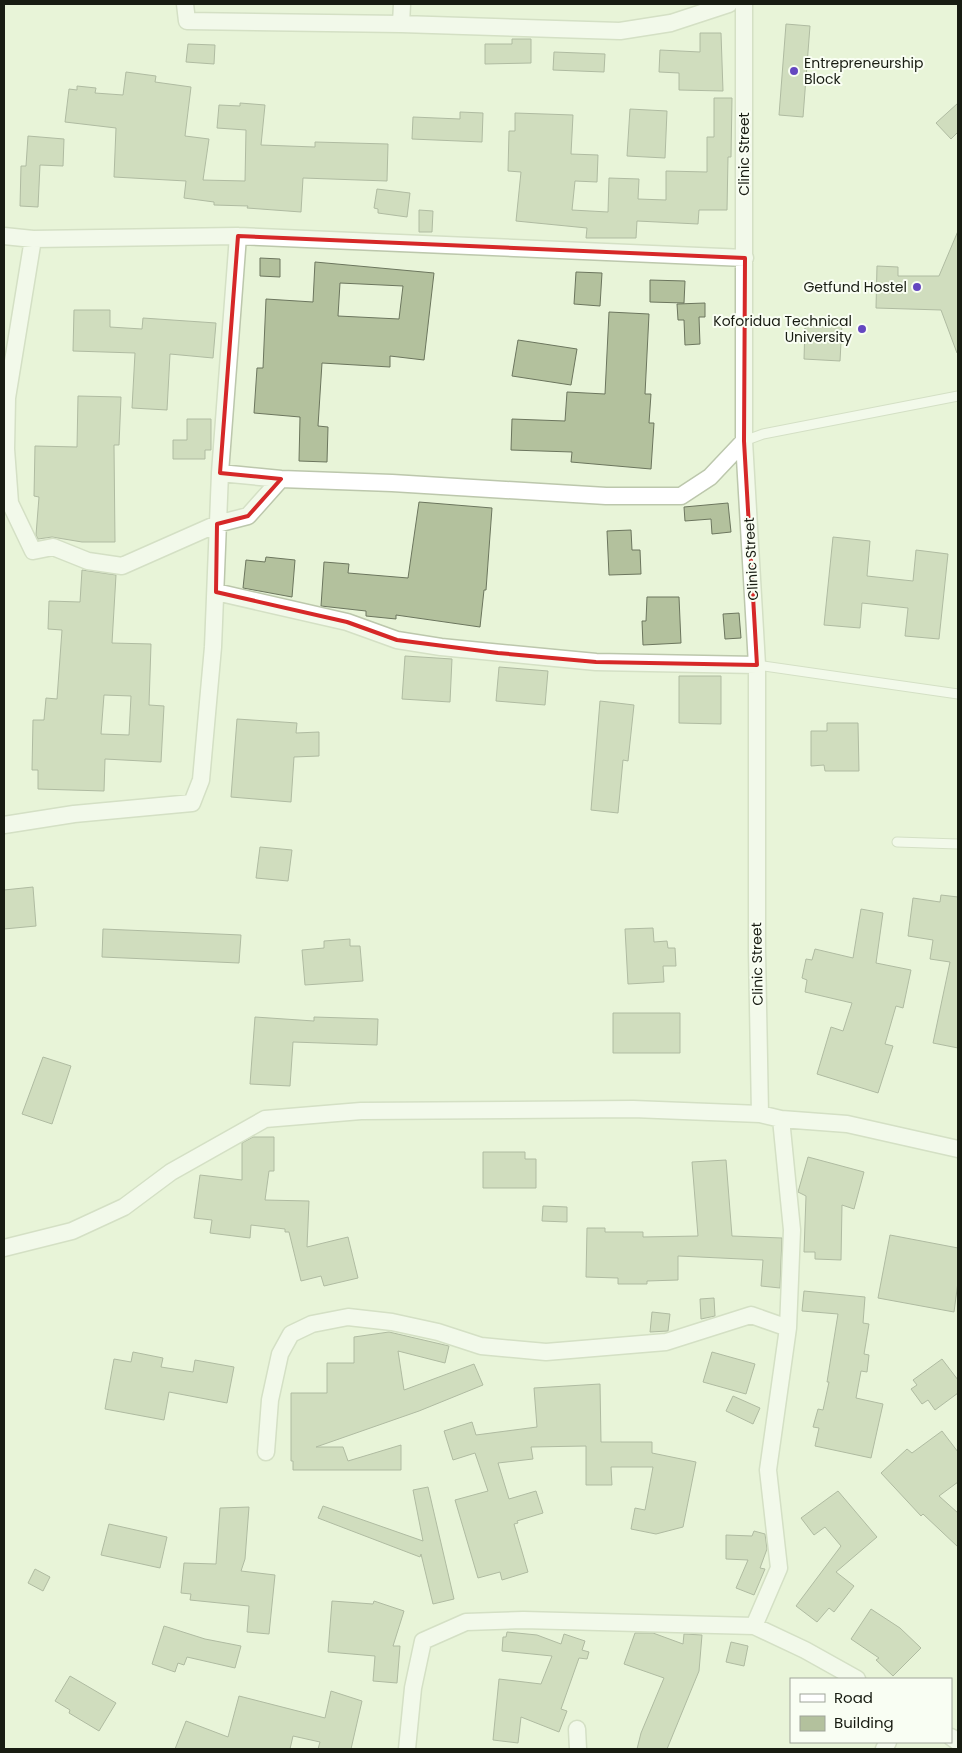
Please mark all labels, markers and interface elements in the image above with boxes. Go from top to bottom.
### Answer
place label: Entrepreneurship Block [804,53,924,89]
marker: Entrepreneurship Block [788,65,800,77]
street label: Clinic Street [734,112,754,196]
place label: Getfund Hostel [803,277,907,297]
marker: Getfund Hostel [911,281,923,293]
place label: Koforidua Technical University [713,311,852,347]
marker: Koforidua Technical University [856,323,868,335]
street label: Clinic Street [739,517,763,601]
street label: Clinic Street [746,922,768,1006]
legend [790,1678,952,1743]
text: Road [834,1687,873,1708]
text: Building [834,1712,894,1733]

